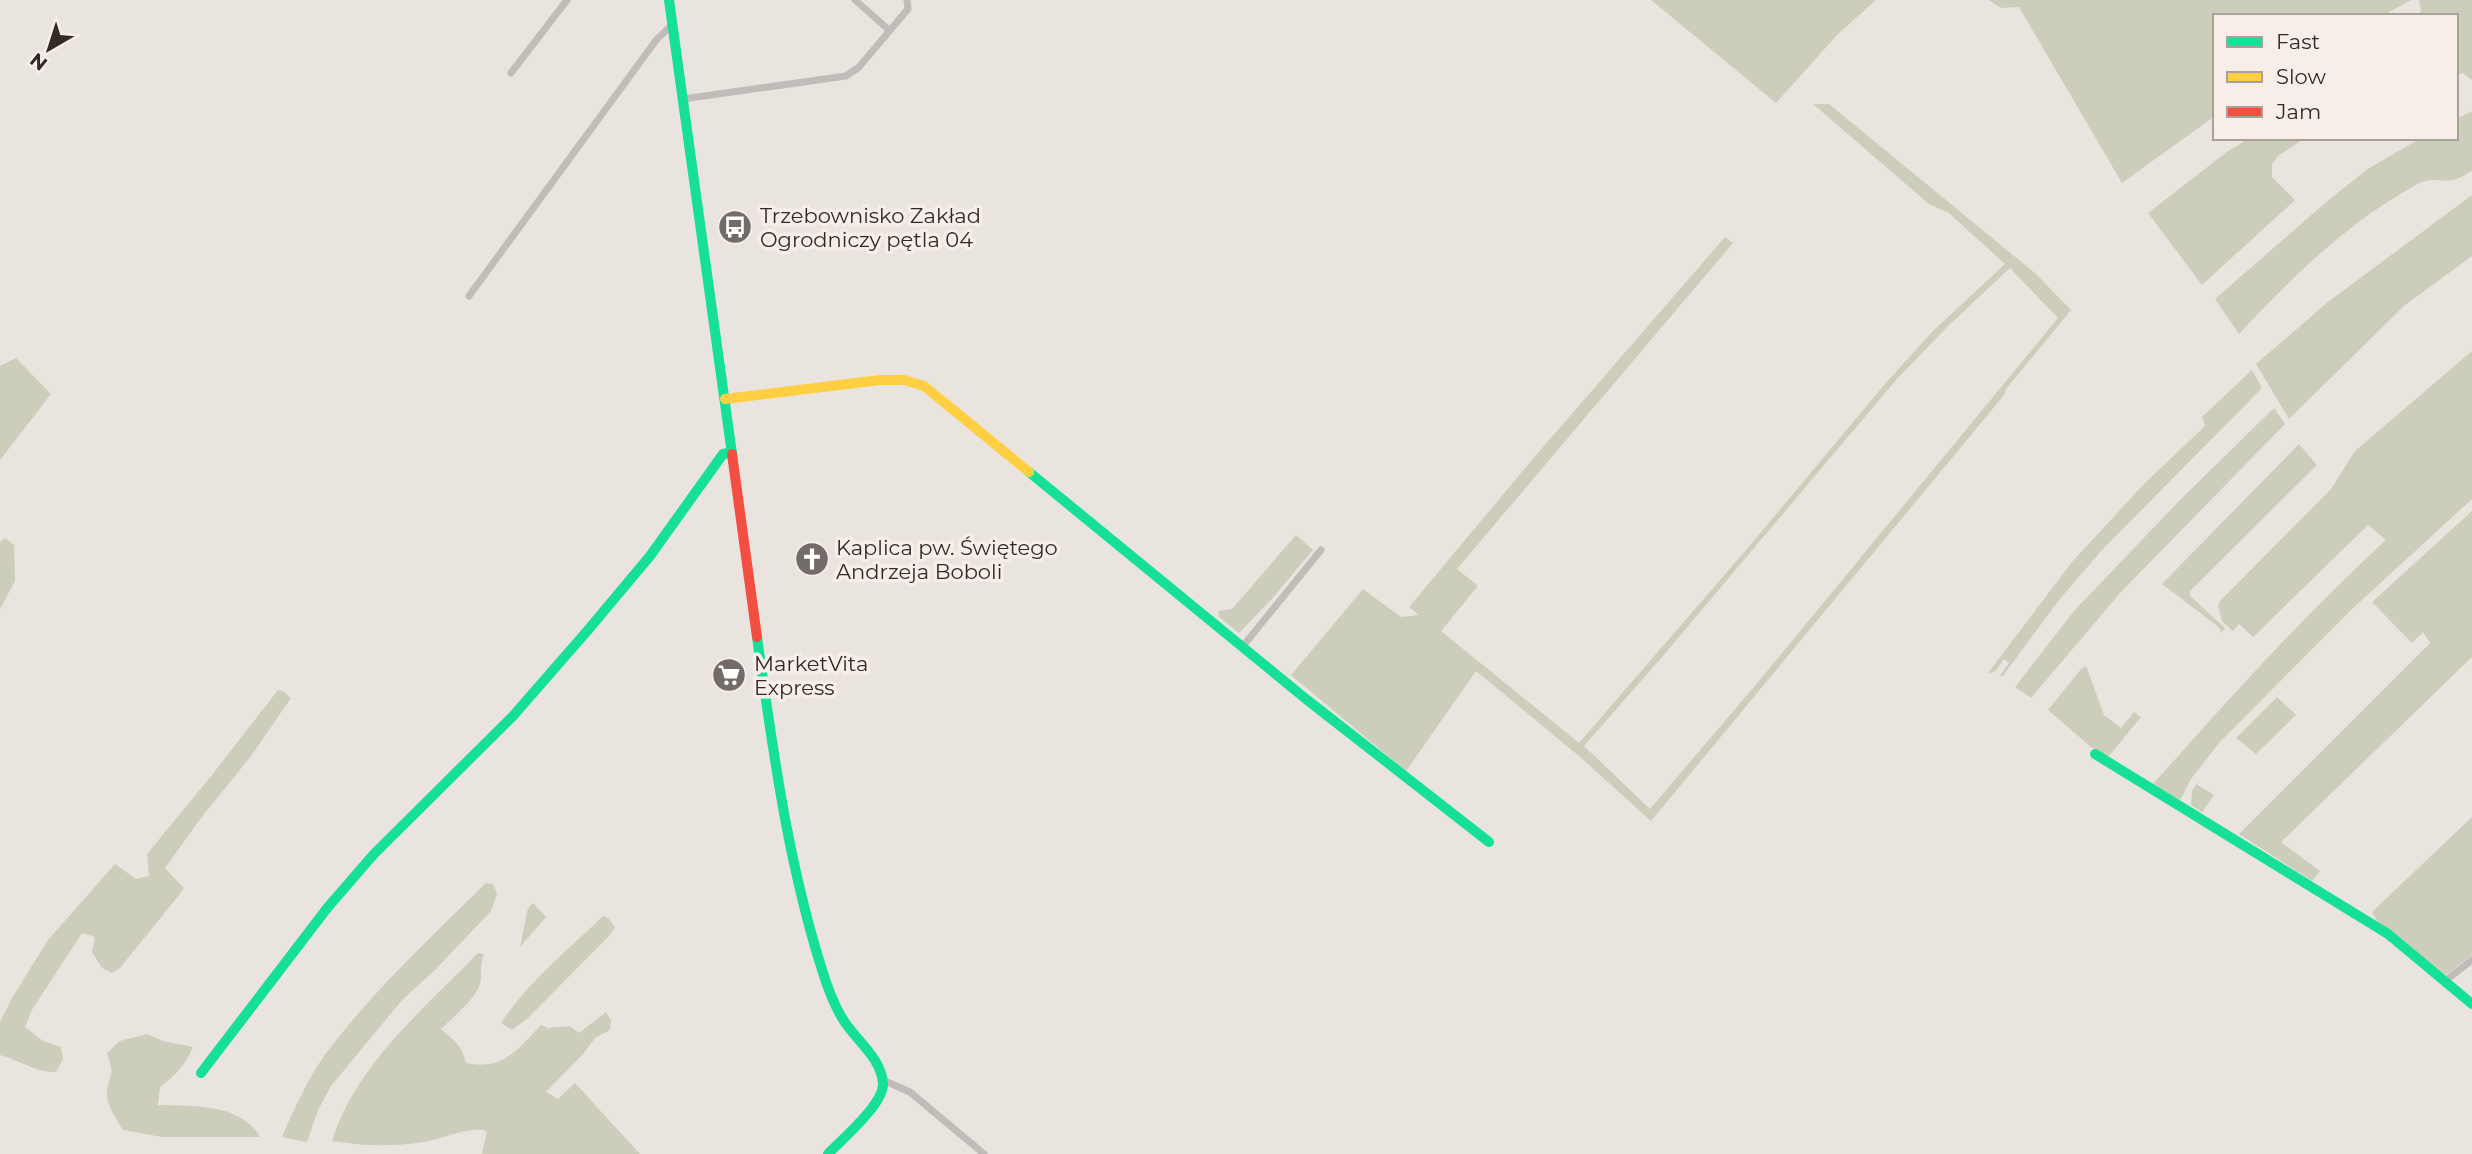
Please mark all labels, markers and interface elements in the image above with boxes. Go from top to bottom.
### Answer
north arrow [14,14,84,84]
legend [2213,14,2458,140]
text: Fast [2276,29,2320,54]
text: N [25,48,52,76]
text: Slow [2276,64,2326,89]
text: Jam [2275,99,2321,124]
place label: Trzebownisko Zakład Ogrodniczy pętla 04 [760,203,981,252]
bus stop icon: Trzebownisko Zakład Ogrodniczy pętla 04 [716,208,754,246]
place label: Kaplica pw. Świętego Andrzeja Boboli [836,535,1058,584]
church icon: Kaplica pw. Świętego Andrzeja Boboli [793,540,831,578]
place label: MarketVita Express [754,651,868,700]
supermarket icon: MarketVita Express [710,656,748,694]

